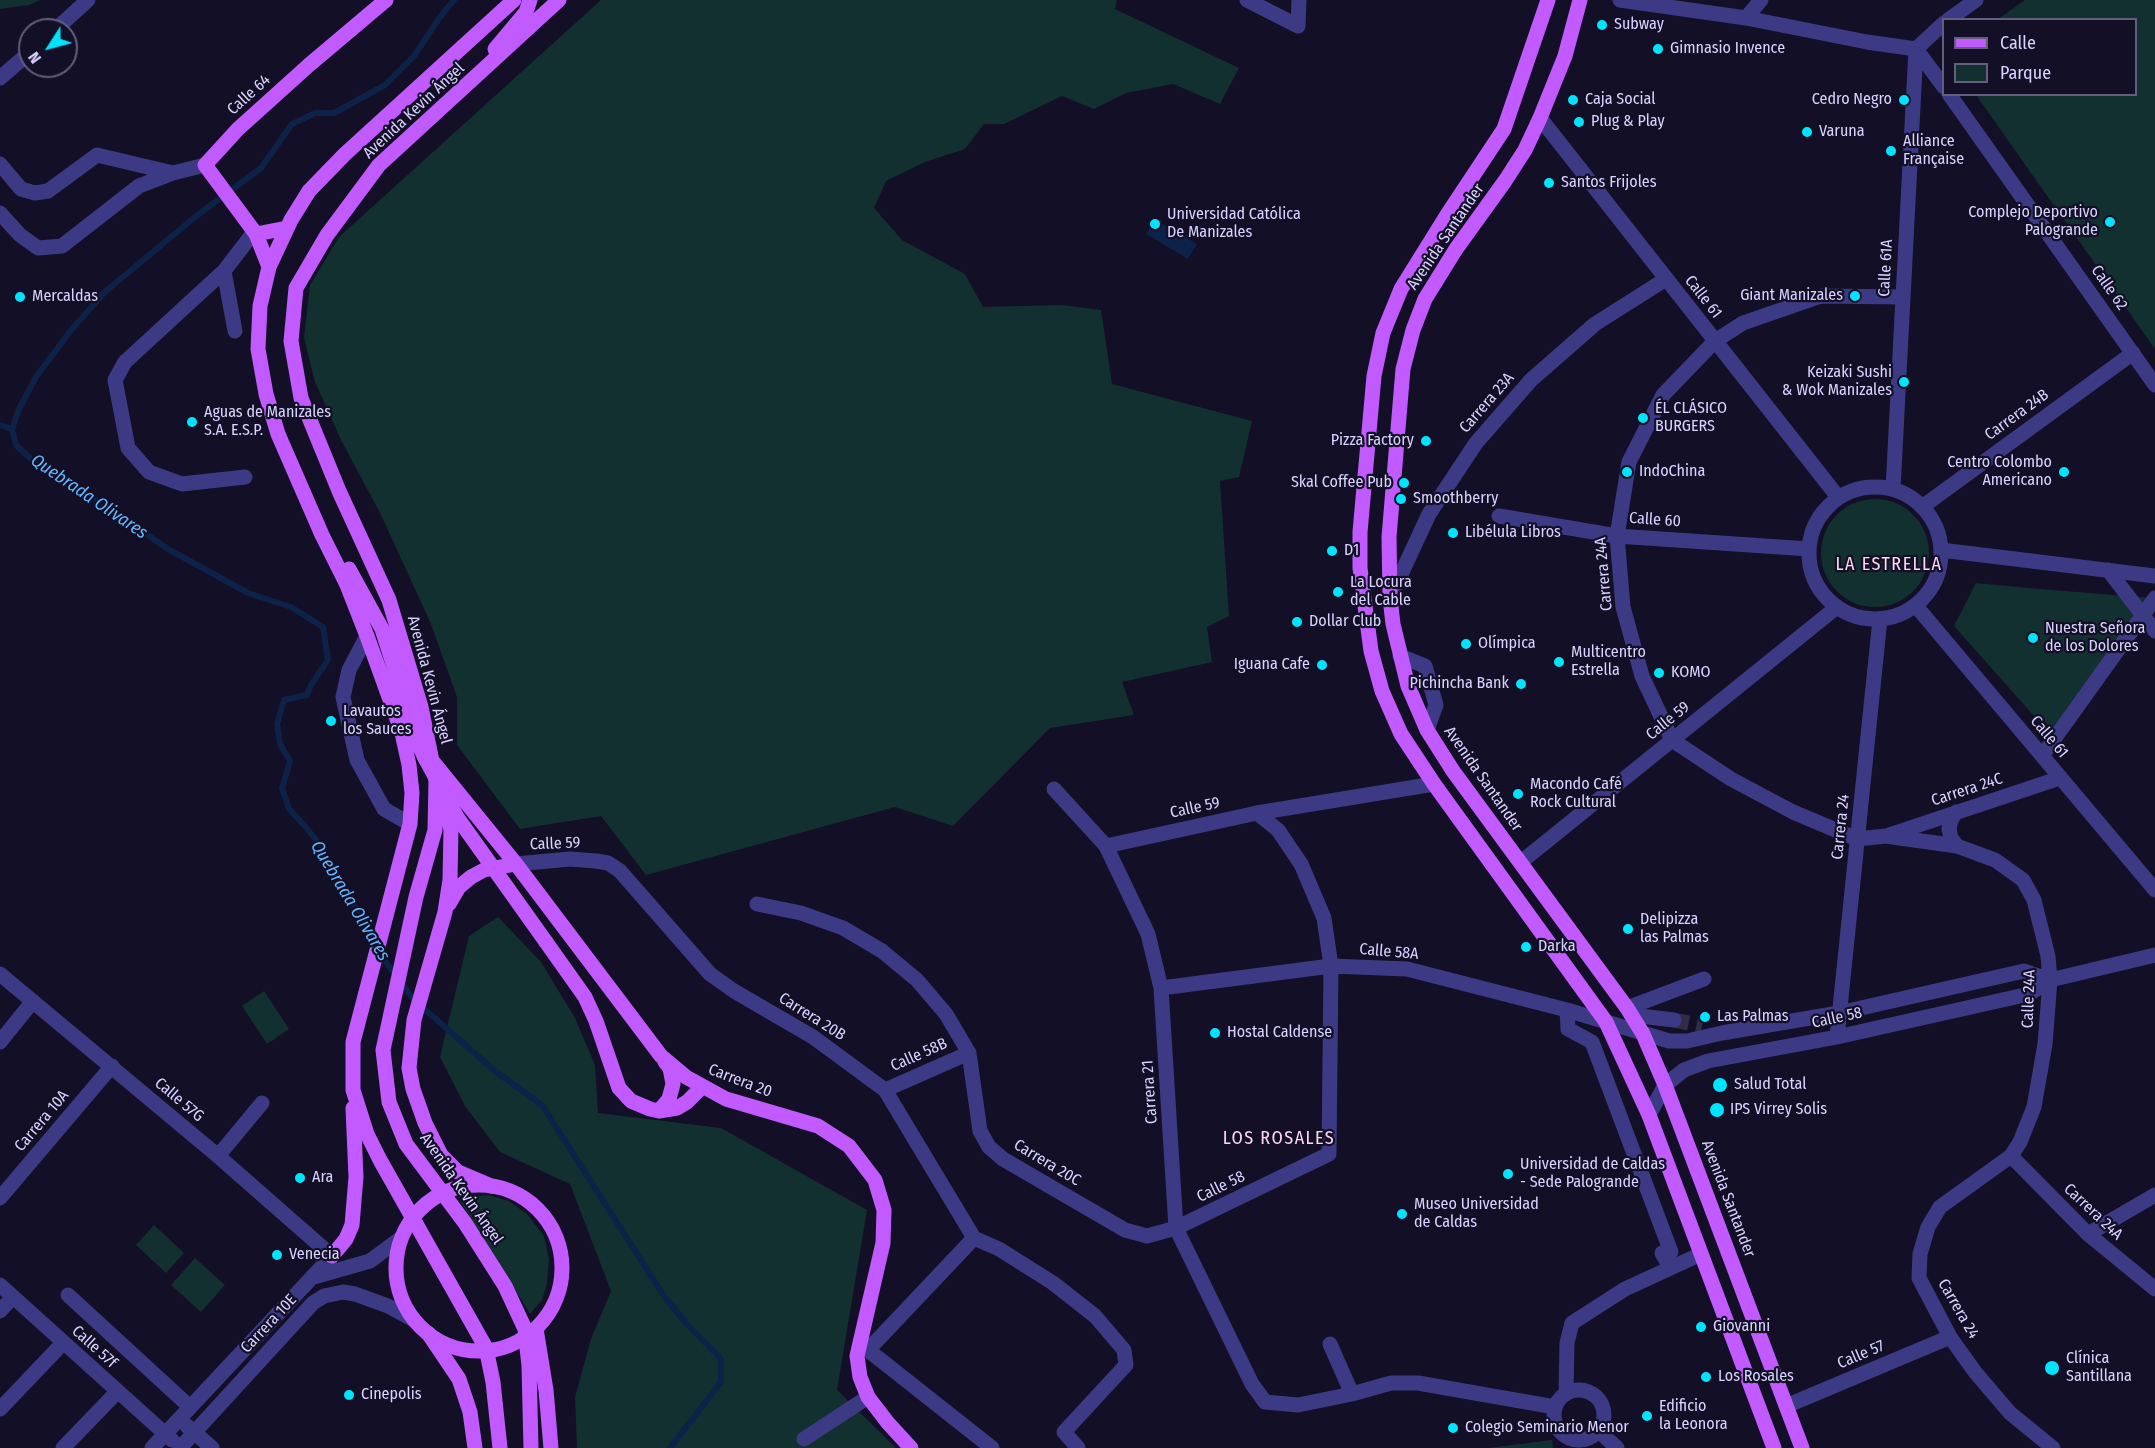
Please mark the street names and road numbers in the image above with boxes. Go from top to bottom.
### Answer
street label: Avenida Kevin Ángel [359,59,469,163]
street label: Calle 64 [223,71,275,119]
street label: Avenida Santander [1403,180,1489,294]
street label: Calle 61A [1875,239,1897,297]
street label: Calle 62 [2087,262,2131,314]
street label: Calle 61 [1680,272,1726,322]
street label: Carrera 23A [1456,369,1518,437]
street label: Carrera 24B [1981,385,2053,445]
street label: Calle 60 [1628,509,1682,531]
street label: Carrera 24A [1591,536,1617,612]
street label: Avenida Kevin Ángel [403,614,455,746]
street label: Calle 59 [1642,698,1694,744]
street label: Calle 61 [2026,712,2072,762]
street label: Avenida Santander [1440,723,1526,835]
street label: Carrera 24C [1929,769,2005,811]
street label: Calle 59 [1168,793,1222,823]
street label: Carrera 24 [1828,793,1854,861]
street label: Calle 59 [529,834,581,854]
street label: Calle 58A [1359,940,1419,964]
street label: Calle 24A [2018,969,2040,1029]
street label: Carrera 20B [775,989,849,1045]
street label: Calle 58 [1810,1003,1864,1033]
street label: Calle 58B [888,1034,950,1076]
street label: Carrera 21 [1138,1059,1162,1125]
street label: Carrera 20 [706,1060,774,1102]
street label: Calle 57G [151,1074,207,1126]
street label: Carrera 10A [11,1086,73,1156]
street label: Avenida Kevin Ángel [415,1130,507,1248]
street label: Carrera 20C [1010,1136,1084,1190]
street label: Avenida Santander [1697,1138,1759,1260]
street label: Calle 58 [1194,1167,1248,1207]
street label: Carrera 24A [2059,1180,2127,1244]
street label: Carrera 24 [1933,1276,1983,1342]
street label: Carrera 10E [237,1291,301,1357]
street label: Calle 57f [67,1322,121,1372]
street label: Calle 57 [1835,1337,1887,1373]

